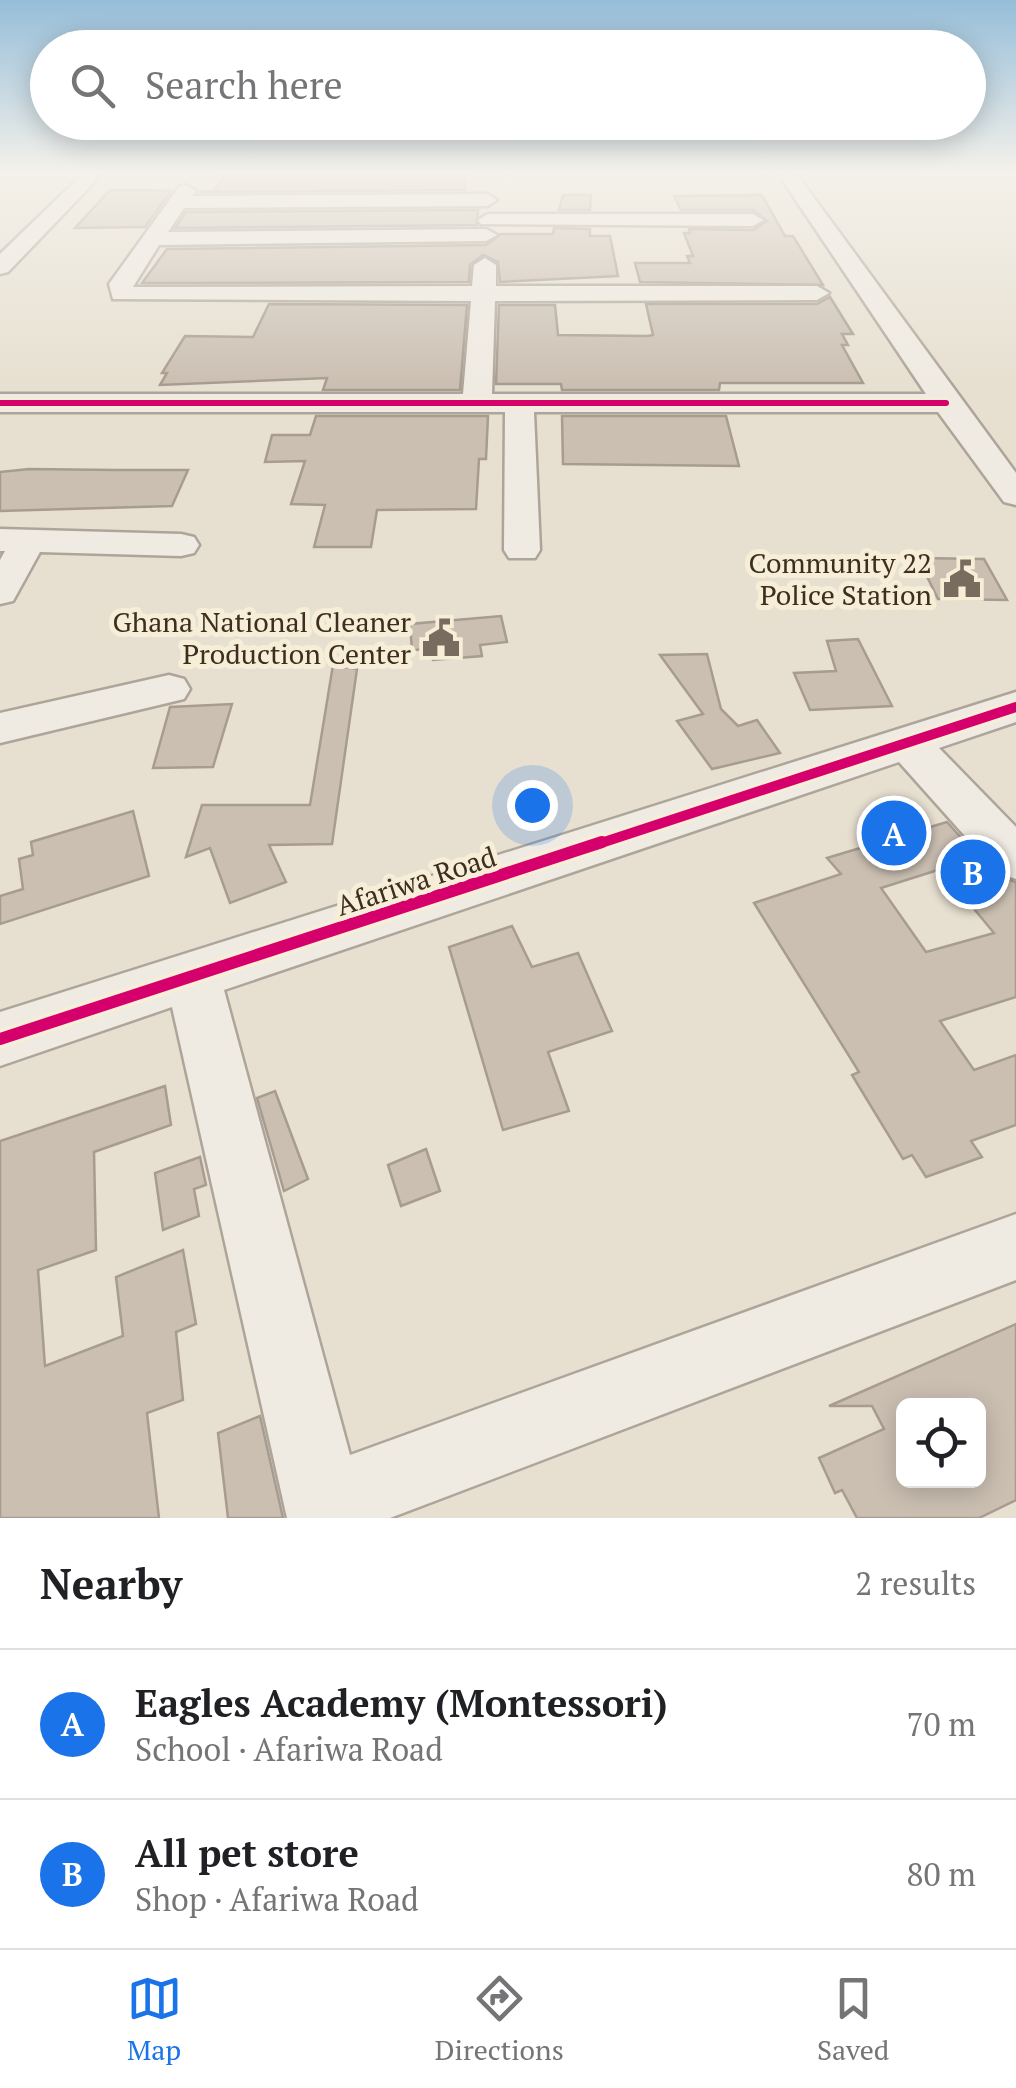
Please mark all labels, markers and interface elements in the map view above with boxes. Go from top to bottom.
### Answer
search box [30,30,986,140]
icon: search [65,58,120,113]
text: Search here [145,60,343,110]
place label: Community 22 Police Station [749,544,932,613]
public building icon: Community 22 Police Station [941,558,983,600]
place label: Ghana National Cleaner Production Center [112,603,411,672]
public building icon: Ghana National Cleaner Production Center [420,617,462,659]
your location [507,780,558,831]
pin: A [862,796,926,870]
pin: B [940,834,1006,910]
street label: Afariwa Road [331,837,500,924]
map controls [896,1398,986,1488]
button: locate [896,1398,986,1488]
text: Nearby [40,1555,182,1611]
text: 2 results [855,1562,976,1604]
text: Eagles Academy (Montessori) [135,1678,668,1728]
text: A [61,1703,84,1745]
text: 70 m [906,1703,976,1745]
text: School · Afariwa Road [135,1728,443,1770]
text: All pet store [135,1828,359,1878]
text: B [62,1853,83,1895]
text: 80 m [906,1853,976,1895]
text: Shop · Afariwa Road [135,1878,419,1920]
tab: Map [127,1971,182,2068]
tab: Directions [435,1971,564,2068]
tab: Saved [817,1971,889,2068]

